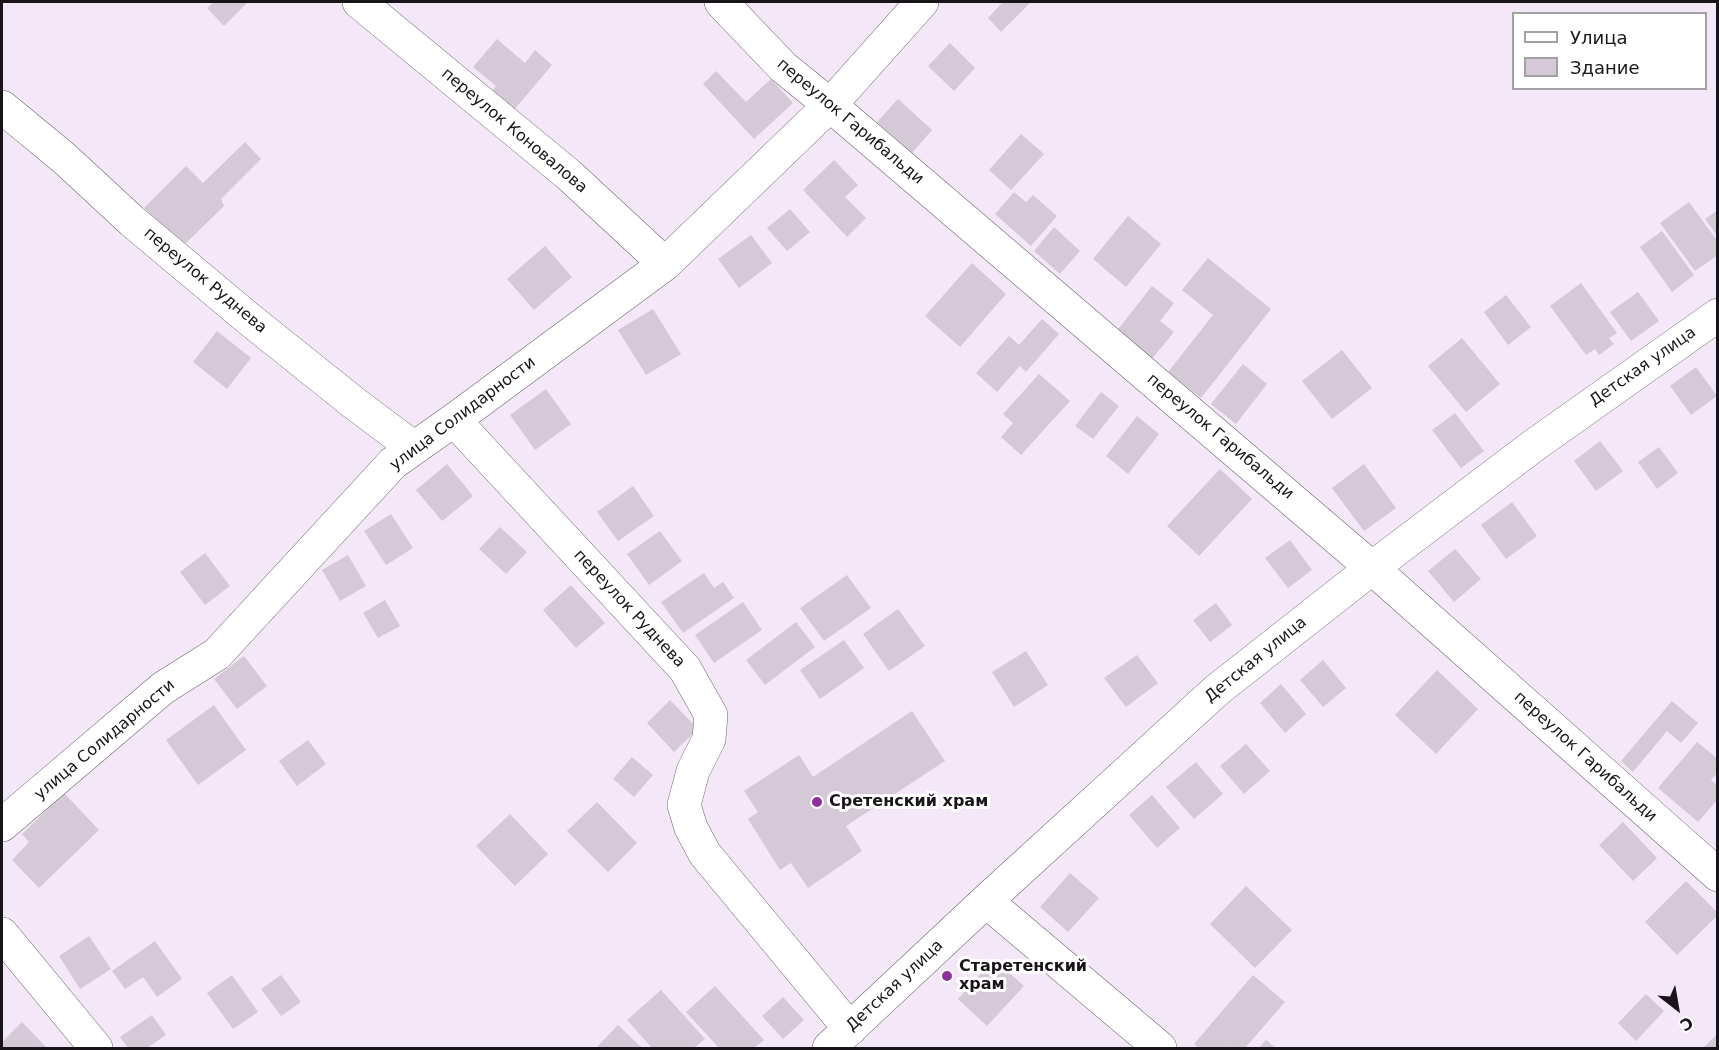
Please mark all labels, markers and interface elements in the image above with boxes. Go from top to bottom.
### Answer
legend [1512,12,1707,90]
text: Улица [1570,27,1627,48]
street label: переулок Гарибальди [773,55,927,189]
text: Здание [1570,57,1640,78]
street label: переулок Коновалова [437,64,591,198]
street label: переулок Руднева [140,224,270,338]
street label: Детская улица [1586,323,1700,411]
street label: улица Солидарности [386,353,540,475]
street label: переулок Гарибальди [1143,370,1297,504]
street label: переулок Руднева [569,546,689,672]
street label: Детская улица [1201,613,1311,707]
street label: улица Солидарности [31,676,179,804]
street label: переулок Гарибальди [1510,688,1660,826]
place label: Сретенский храм [829,792,988,812]
marker: Сретенский храм [810,795,824,809]
street label: Детская улица [843,936,947,1036]
place label: Старетенский храм [959,957,1087,995]
marker: Старетенский храм [940,969,954,983]
north arrow [1647,978,1707,1038]
text: С [1677,1013,1696,1035]

